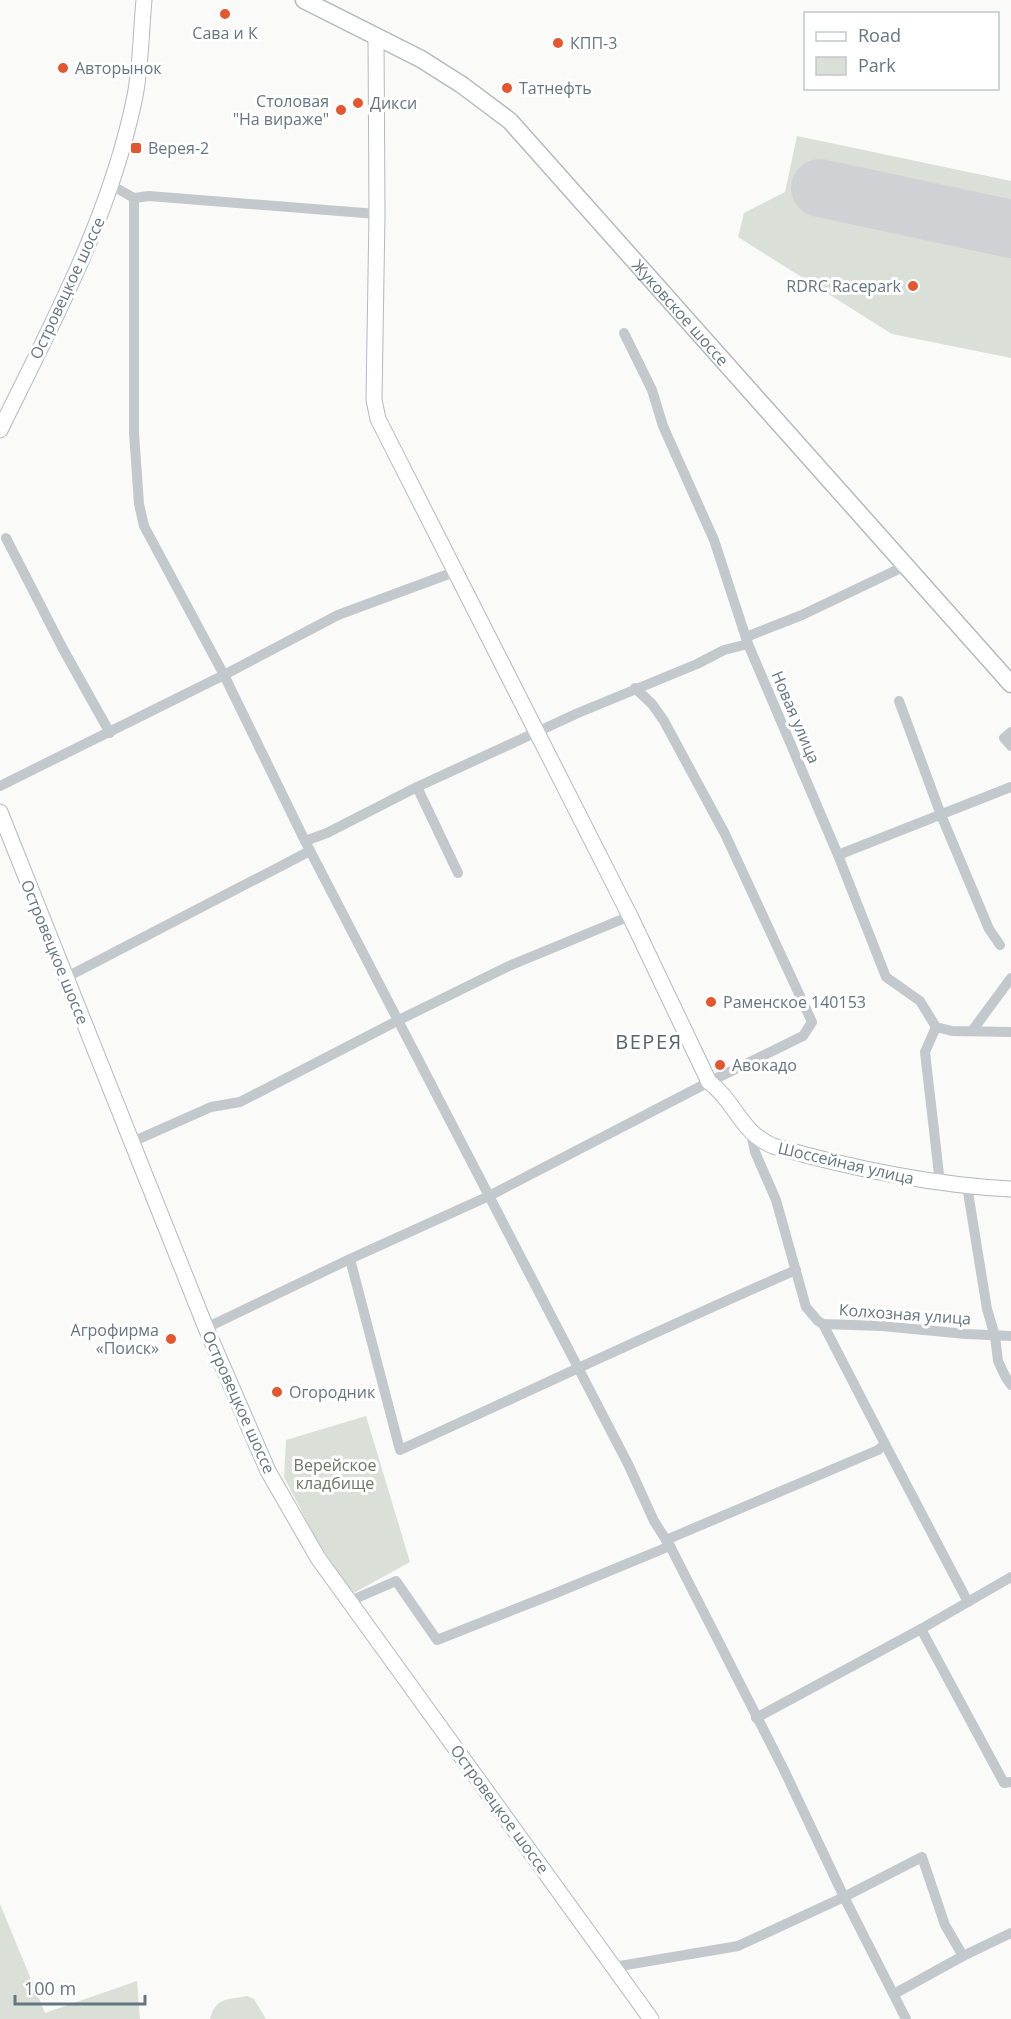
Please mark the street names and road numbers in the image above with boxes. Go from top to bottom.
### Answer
street label: Островецкое шоссе [24,213,110,363]
street label: Жуковское шоссе [627,255,734,370]
street label: Новая улица [767,667,825,767]
street label: Островецкое шоссе [16,876,94,1028]
street label: Шоссейная улица [776,1137,916,1189]
street label: Колхозная улица [838,1298,972,1330]
street label: Островецкое шоссе [198,1327,280,1477]
street label: Островецкое шоссе [446,1740,554,1878]

